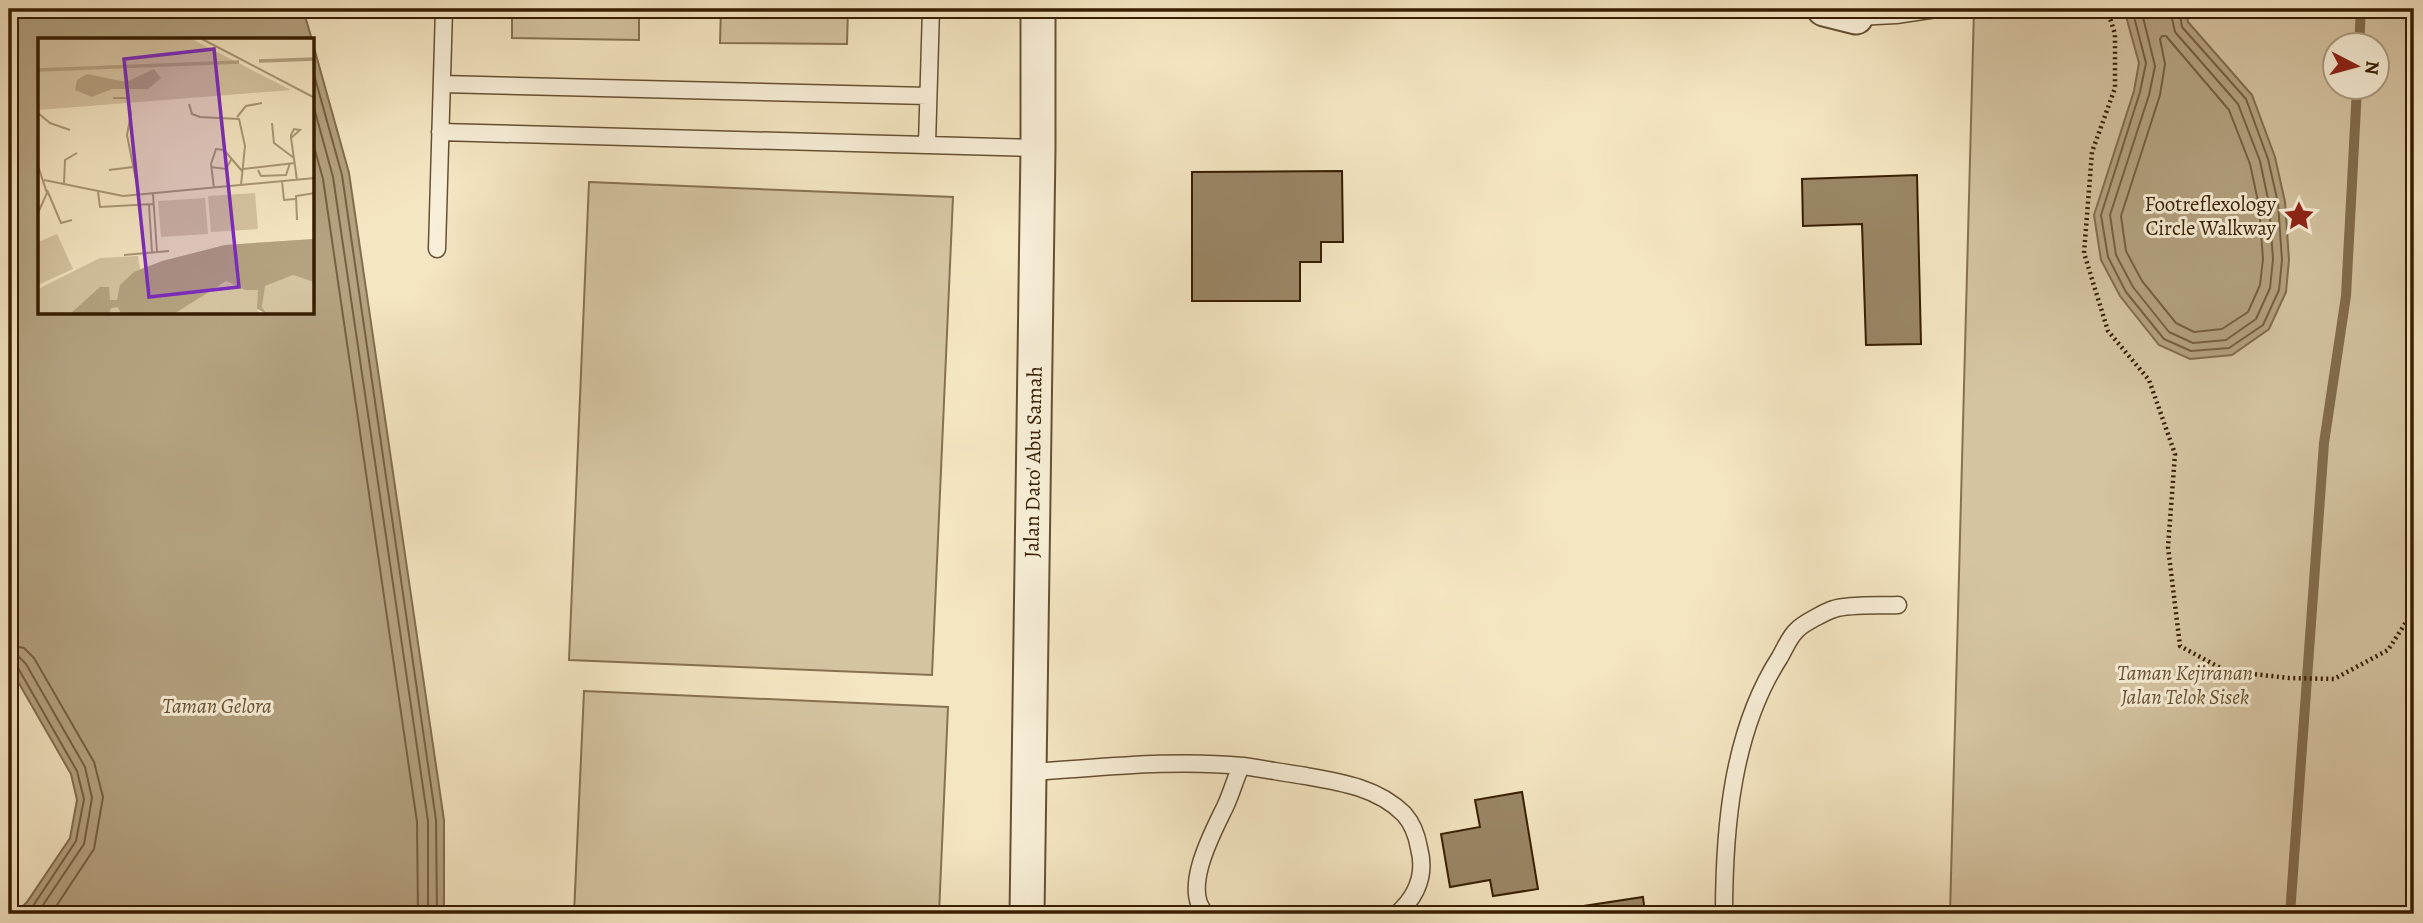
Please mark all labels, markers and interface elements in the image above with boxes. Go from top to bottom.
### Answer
north arrow [2322,32,2392,102]
inset map [38,38,315,315]
text: N [2358,59,2386,76]
place label: Footreflexology Circle Walkway [2145,190,2277,242]
place icon: Footreflexology Circle Walkway [2282,199,2316,233]
street label: Jalan Dato' Abu Samah [1017,366,1049,558]
park label: Taman Kejiranan Jalan Telok Sisek [2117,659,2253,711]
park label: Taman Gelora [162,692,272,720]

